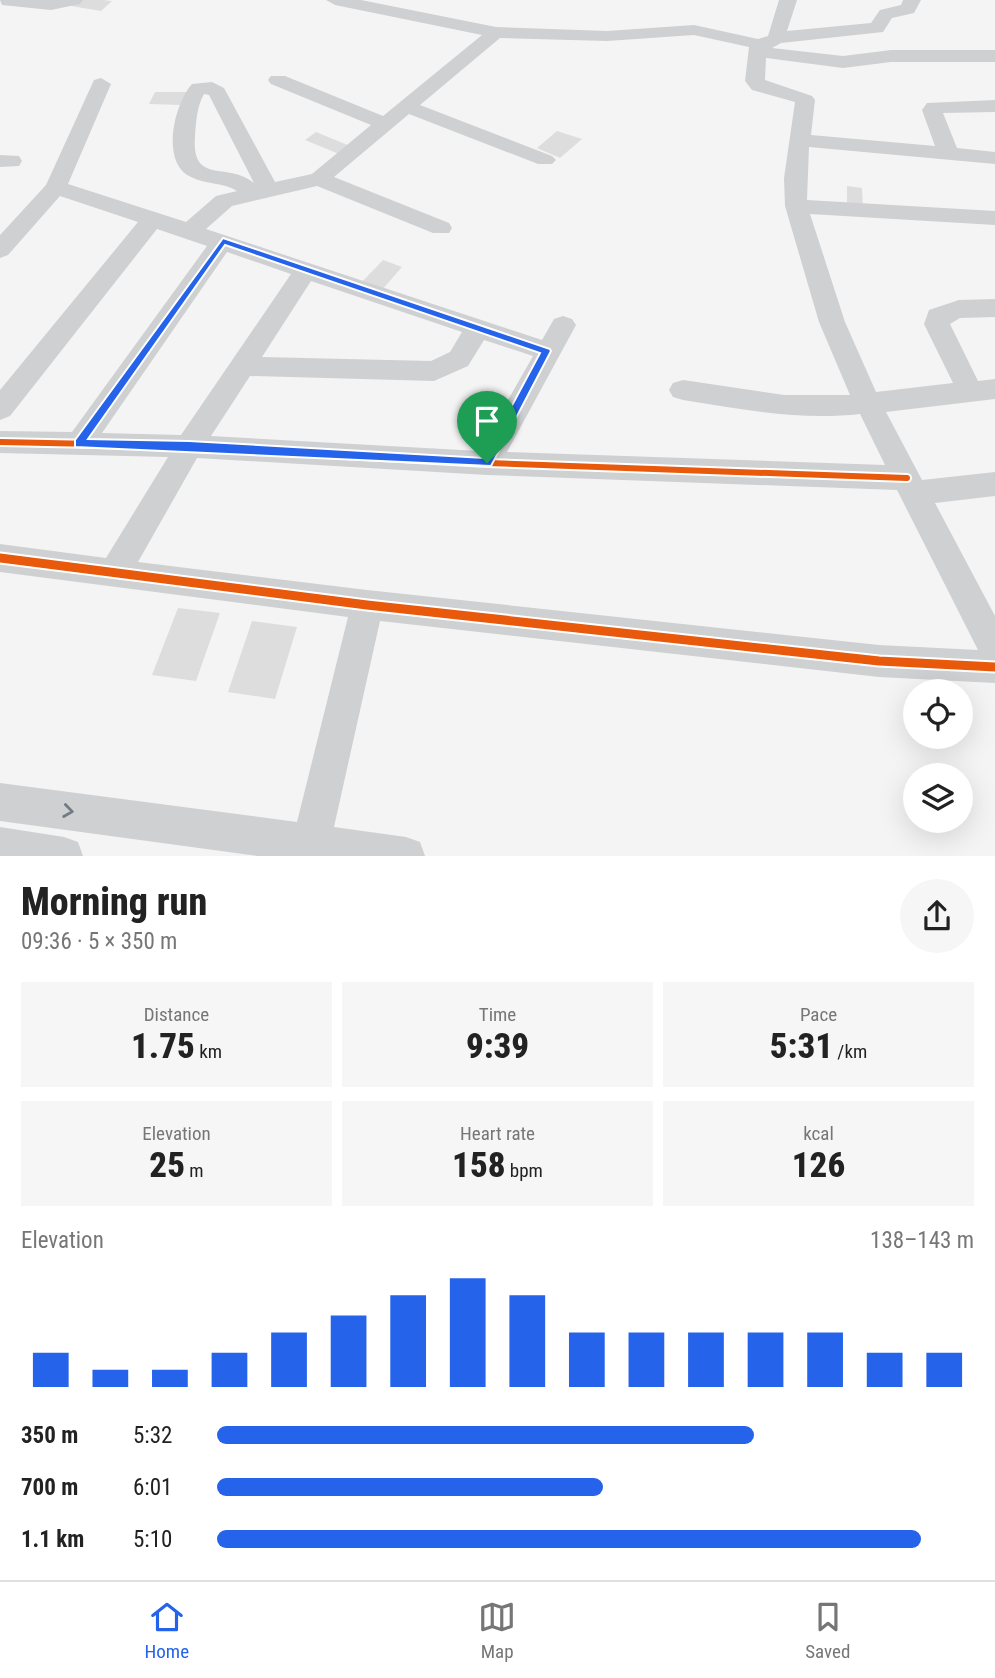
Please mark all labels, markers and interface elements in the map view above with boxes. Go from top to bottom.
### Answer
pin [457,391,517,463]
icon: arrive [468,402,506,440]
map controls [903,679,973,833]
button: locate [903,679,973,749]
button: layers [903,763,973,833]
one-way arrow [62,803,73,818]
button: share [900,879,974,953]
text: Morning run [21,880,207,924]
text: 09:36 · 5 × 350 m [21,928,177,955]
text: Distance [144,1003,209,1026]
text: Time [479,1003,516,1026]
text: Pace [800,1003,837,1026]
text: 1.75 [131,1026,195,1067]
text: 9:39 [466,1026,529,1067]
text: 5:31 [770,1026,833,1067]
text: km [195,1040,222,1063]
text: /km [833,1040,867,1063]
text: Elevation [142,1122,211,1145]
text: Heart rate [460,1122,535,1145]
text: kcal [803,1122,834,1145]
text: 25 [149,1145,185,1186]
text: 158 [452,1145,505,1186]
text: 126 [792,1145,845,1186]
text: m [185,1159,204,1182]
text: bpm [505,1159,543,1182]
text: Elevation [21,1227,104,1254]
text: 138–143 m [870,1227,974,1254]
text: 350 m [21,1422,78,1449]
text: 5:32 [133,1422,172,1449]
text: 700 m [21,1474,78,1501]
text: 6:01 [133,1474,172,1501]
text: 1.1 km [21,1526,84,1553]
text: 5:10 [133,1526,172,1553]
tab: Home [145,1598,189,1663]
tab: Map [478,1598,516,1663]
tab: Saved [805,1598,850,1663]

